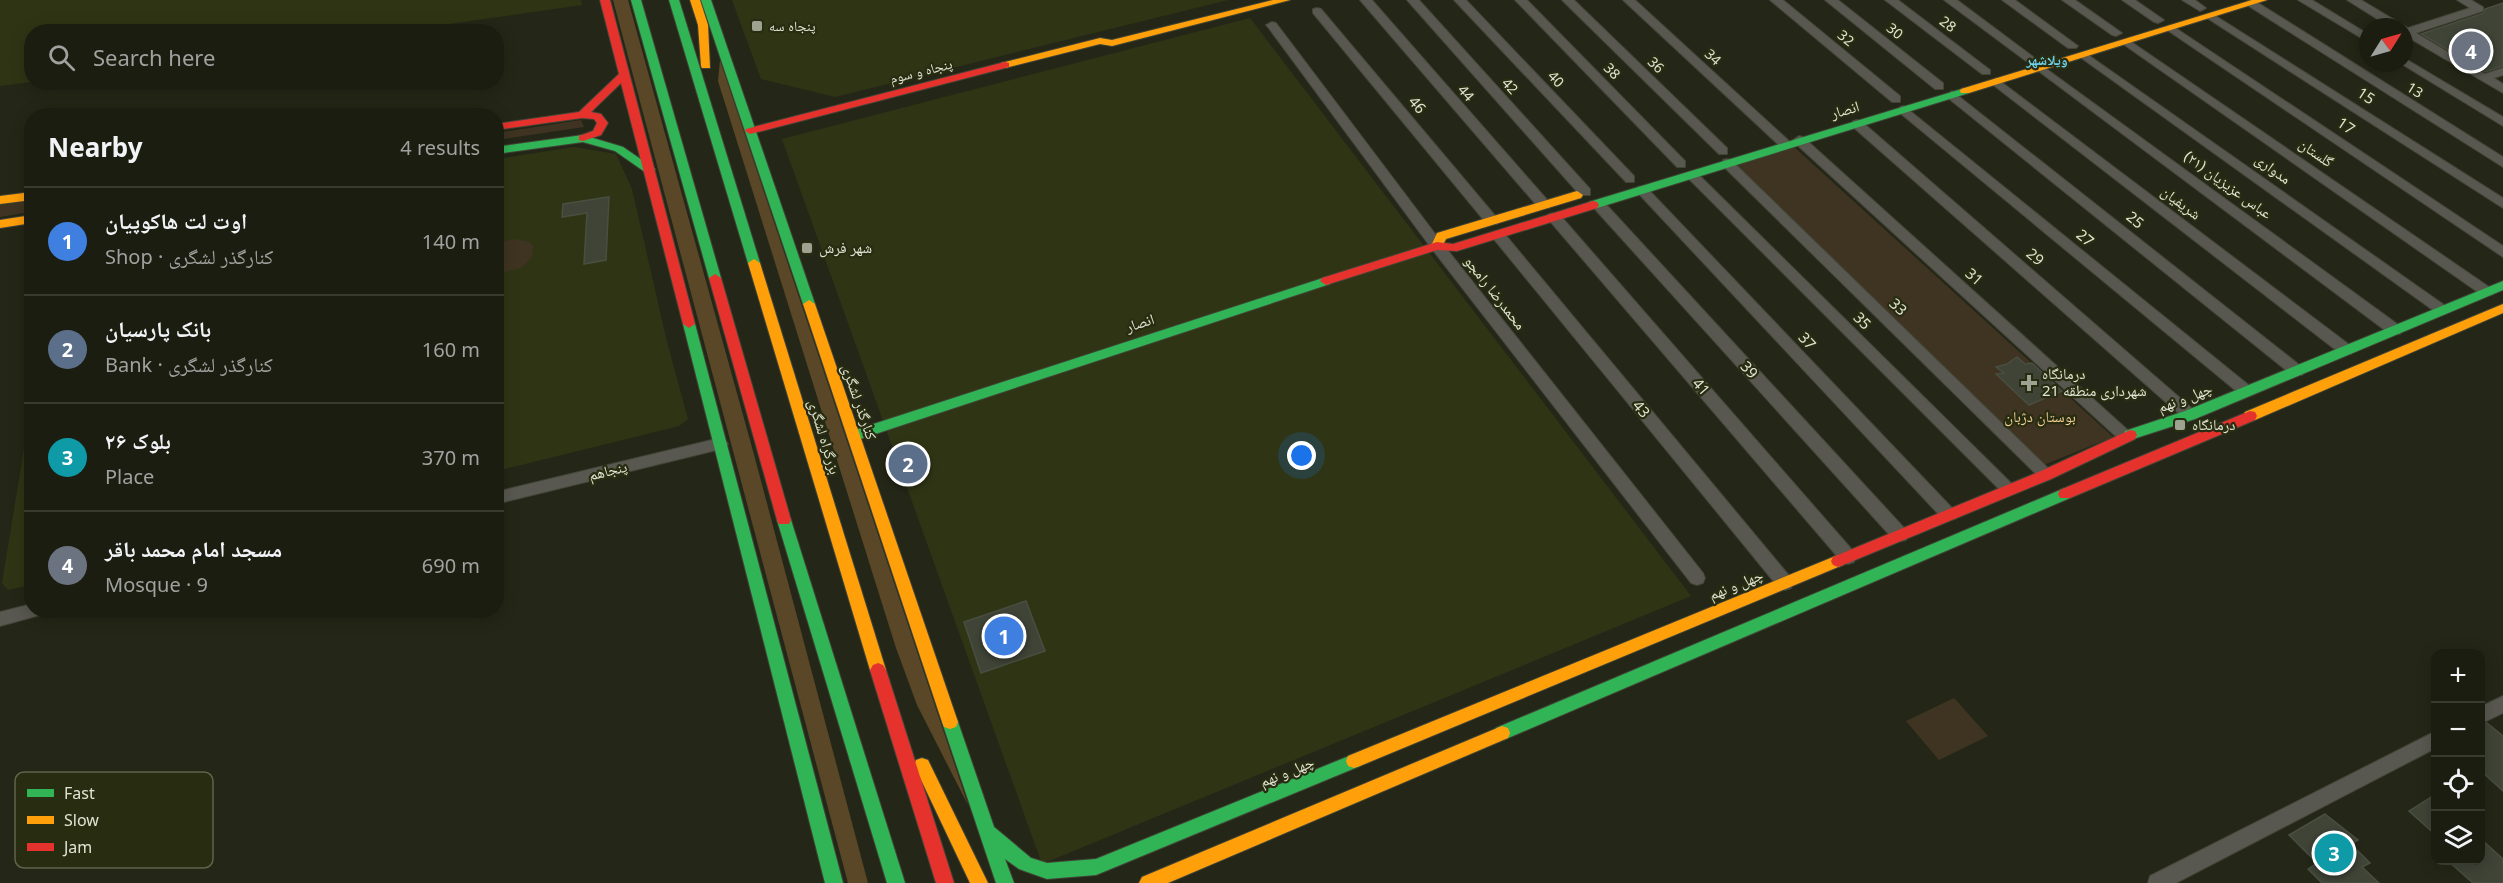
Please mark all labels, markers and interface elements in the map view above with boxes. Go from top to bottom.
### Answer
street label: 28 [1936,11,1960,36]
place label: پنجاه سه [769,16,816,35]
street label: 30 [1883,18,1908,43]
north arrow [2359,18,2413,72]
marker: پنجاه سه [750,19,764,33]
search box [24,24,504,90]
street label: 32 [1834,25,1859,50]
pin: 4 [2452,28,2490,74]
icon: search [45,41,78,74]
text: Search here [93,42,215,72]
street label: 34 [1701,44,1726,69]
district label: ویلاشهر [2025,50,2068,69]
street label: 36 [1644,52,1669,77]
street label: پنجاه و سوم [888,54,955,88]
street label: 38 [1600,58,1625,83]
street label: 40 [1544,66,1569,91]
street label: 42 [1498,73,1523,98]
street label: 13 [2403,77,2427,102]
street label: 44 [1454,80,1479,105]
street label: 15 [2354,82,2379,108]
street label: 46 [1405,91,1431,117]
street label: انصار [1827,95,1861,123]
street label: 17 [2334,112,2359,138]
text: Nearby [48,129,143,165]
street label: گلستان [2295,133,2338,172]
text: 4 results [400,134,480,161]
street label: عباس عزیزیان (۲۱) [2180,146,2277,224]
street label: مدواری [2251,148,2296,189]
street label: شریفیان [2157,181,2206,225]
text: اوت لت هاکوپیان [105,205,247,235]
street label: 25 [2123,206,2149,232]
street label: 27 [2073,224,2099,250]
text: 1 [62,228,73,255]
text: 140 m [422,228,480,255]
place label: شهر فرش [819,237,872,258]
marker: شهر فرش [800,241,814,255]
text: Shop · کنارگذر لشگری [105,243,273,270]
street label: 29 [2023,243,2049,269]
street label: محمدرضا رامجو [1461,251,1531,334]
street label: 31 [1962,263,1988,289]
street label: 33 [1886,293,1912,319]
street label: 35 [1850,307,1876,333]
street label: انصار [1122,308,1157,336]
text: بانک پارسیان [105,313,211,343]
street label: 37 [1795,327,1821,353]
text: 2 [62,336,73,363]
text: 160 m [422,336,480,363]
text: Bank · کنارگذر لشگری [105,351,273,378]
street label: 39 [1737,356,1763,382]
street label: کنارگذر لشگری [837,361,882,442]
place label: درمانگاه شهرداری منطقه 21 [2042,363,2147,401]
street label: 41 [1689,373,1715,399]
marker: درمانگاه شهرداری منطقه 21 [2020,374,2038,392]
street label: چهل و نهم [2155,377,2215,417]
street label: 43 [1629,395,1655,421]
street label: بزرگراه لشگری [803,397,846,477]
park label: بوستان دژبان [2004,406,2076,427]
place label: درمانگاه [2192,414,2236,434]
marker: درمانگاه [2173,418,2187,432]
text: بلوک ۲۶ [105,425,171,455]
your location [1287,441,1316,470]
pin: 2 [888,442,928,486]
text: 3 [62,444,73,471]
text: 370 m [422,444,480,471]
street label: پنجاهم [586,456,629,485]
text: Place [105,463,154,490]
text: مسجد امام محمد باقر [105,533,282,563]
text: 4 [62,552,73,579]
text: 690 m [422,552,480,579]
street label: چهل و نهم [1706,564,1766,605]
text: Mosque · 9 [105,571,208,598]
pin: 1 [984,614,1024,658]
map controls [2431,649,2485,865]
button: + [2431,649,2485,703]
button: − [2431,703,2485,757]
street label: چهل و نهم [1257,751,1317,792]
button: locate [2431,757,2485,811]
legend [15,772,213,868]
text: Fast [64,782,95,804]
text: Slow [64,809,99,831]
button: layers [2431,811,2485,865]
pin: 3 [2314,830,2354,876]
text: Jam [62,836,92,858]

